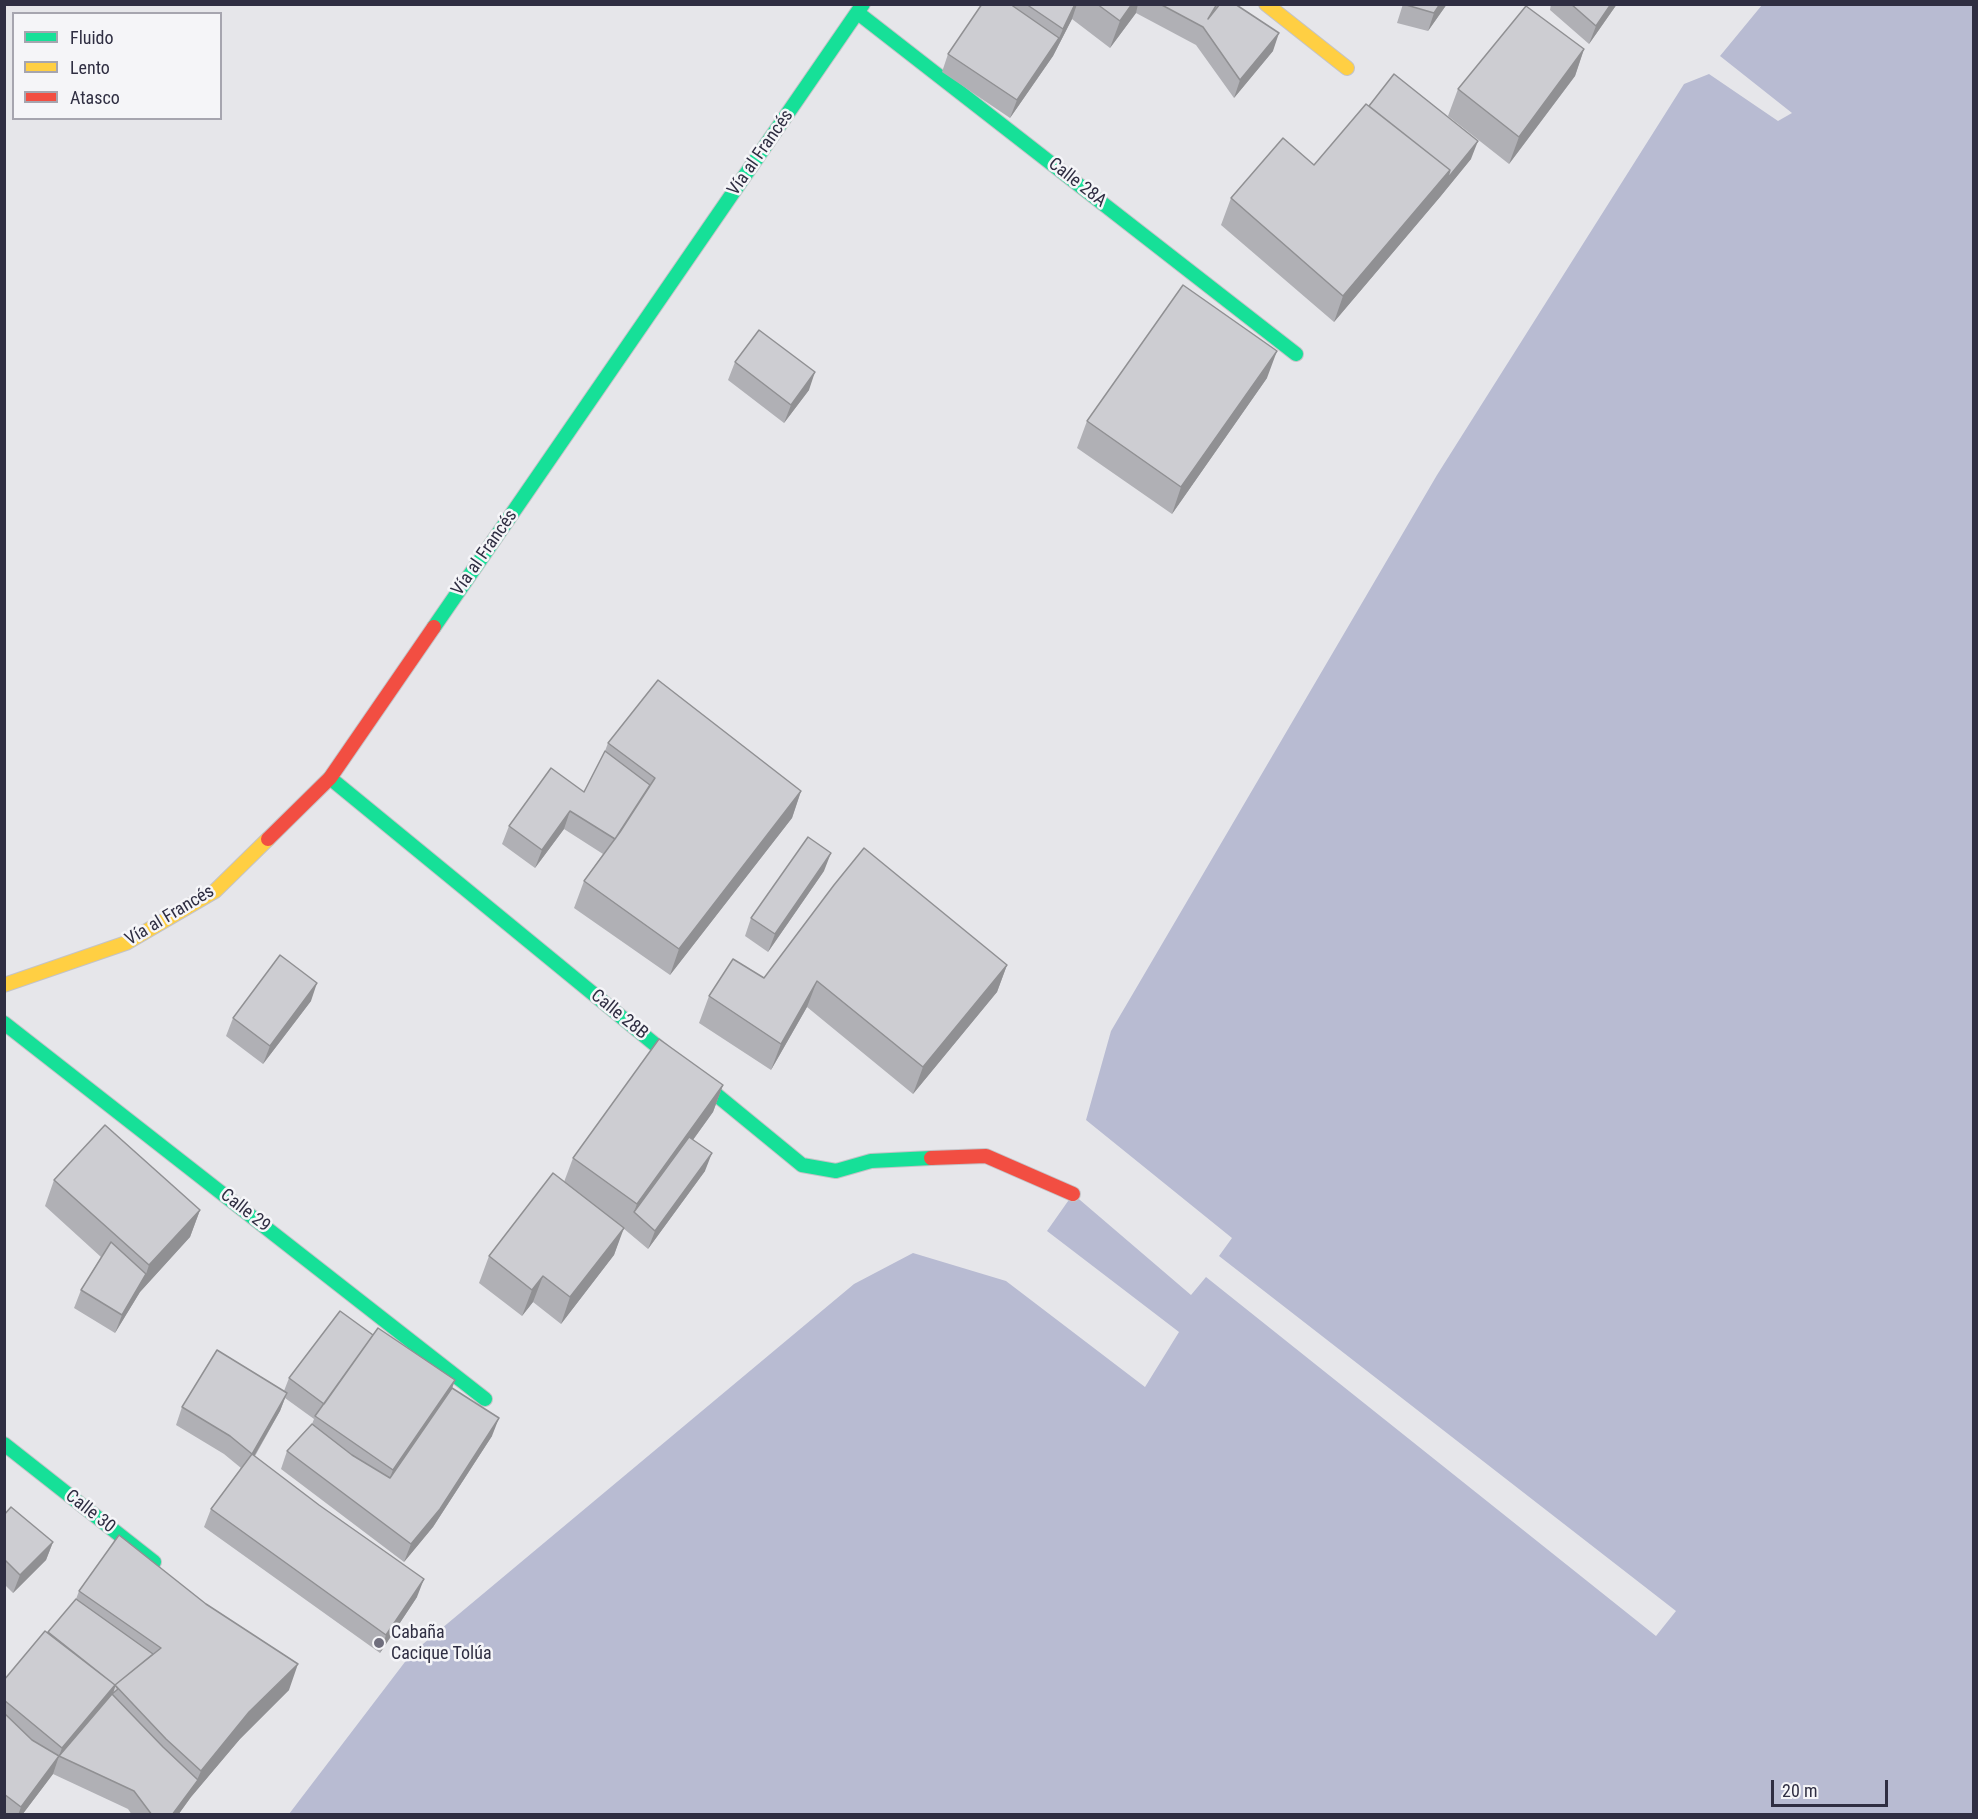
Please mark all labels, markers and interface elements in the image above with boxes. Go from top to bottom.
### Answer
legend [12,12,222,120]
text: Fluido [70,27,114,48]
text: Lento [70,57,110,78]
text: Atasco [70,87,120,108]
street label: Vía al Francés [724,106,798,200]
street label: Calle 28A [1044,154,1110,212]
street label: Vía al Francés [448,506,522,600]
street label: Vía al Francés [122,881,218,951]
street label: Calle 28B [586,985,652,1045]
street label: Calle 29 [216,1185,274,1237]
street label: Calle 30 [61,1486,119,1538]
place label: Cabaña Cacique Tolúa [391,1622,492,1664]
marker: Cabaña Cacique Tolúa [372,1636,386,1650]
scale bar [1774,1768,1891,1806]
text: 20 m [1782,1780,1817,1801]

